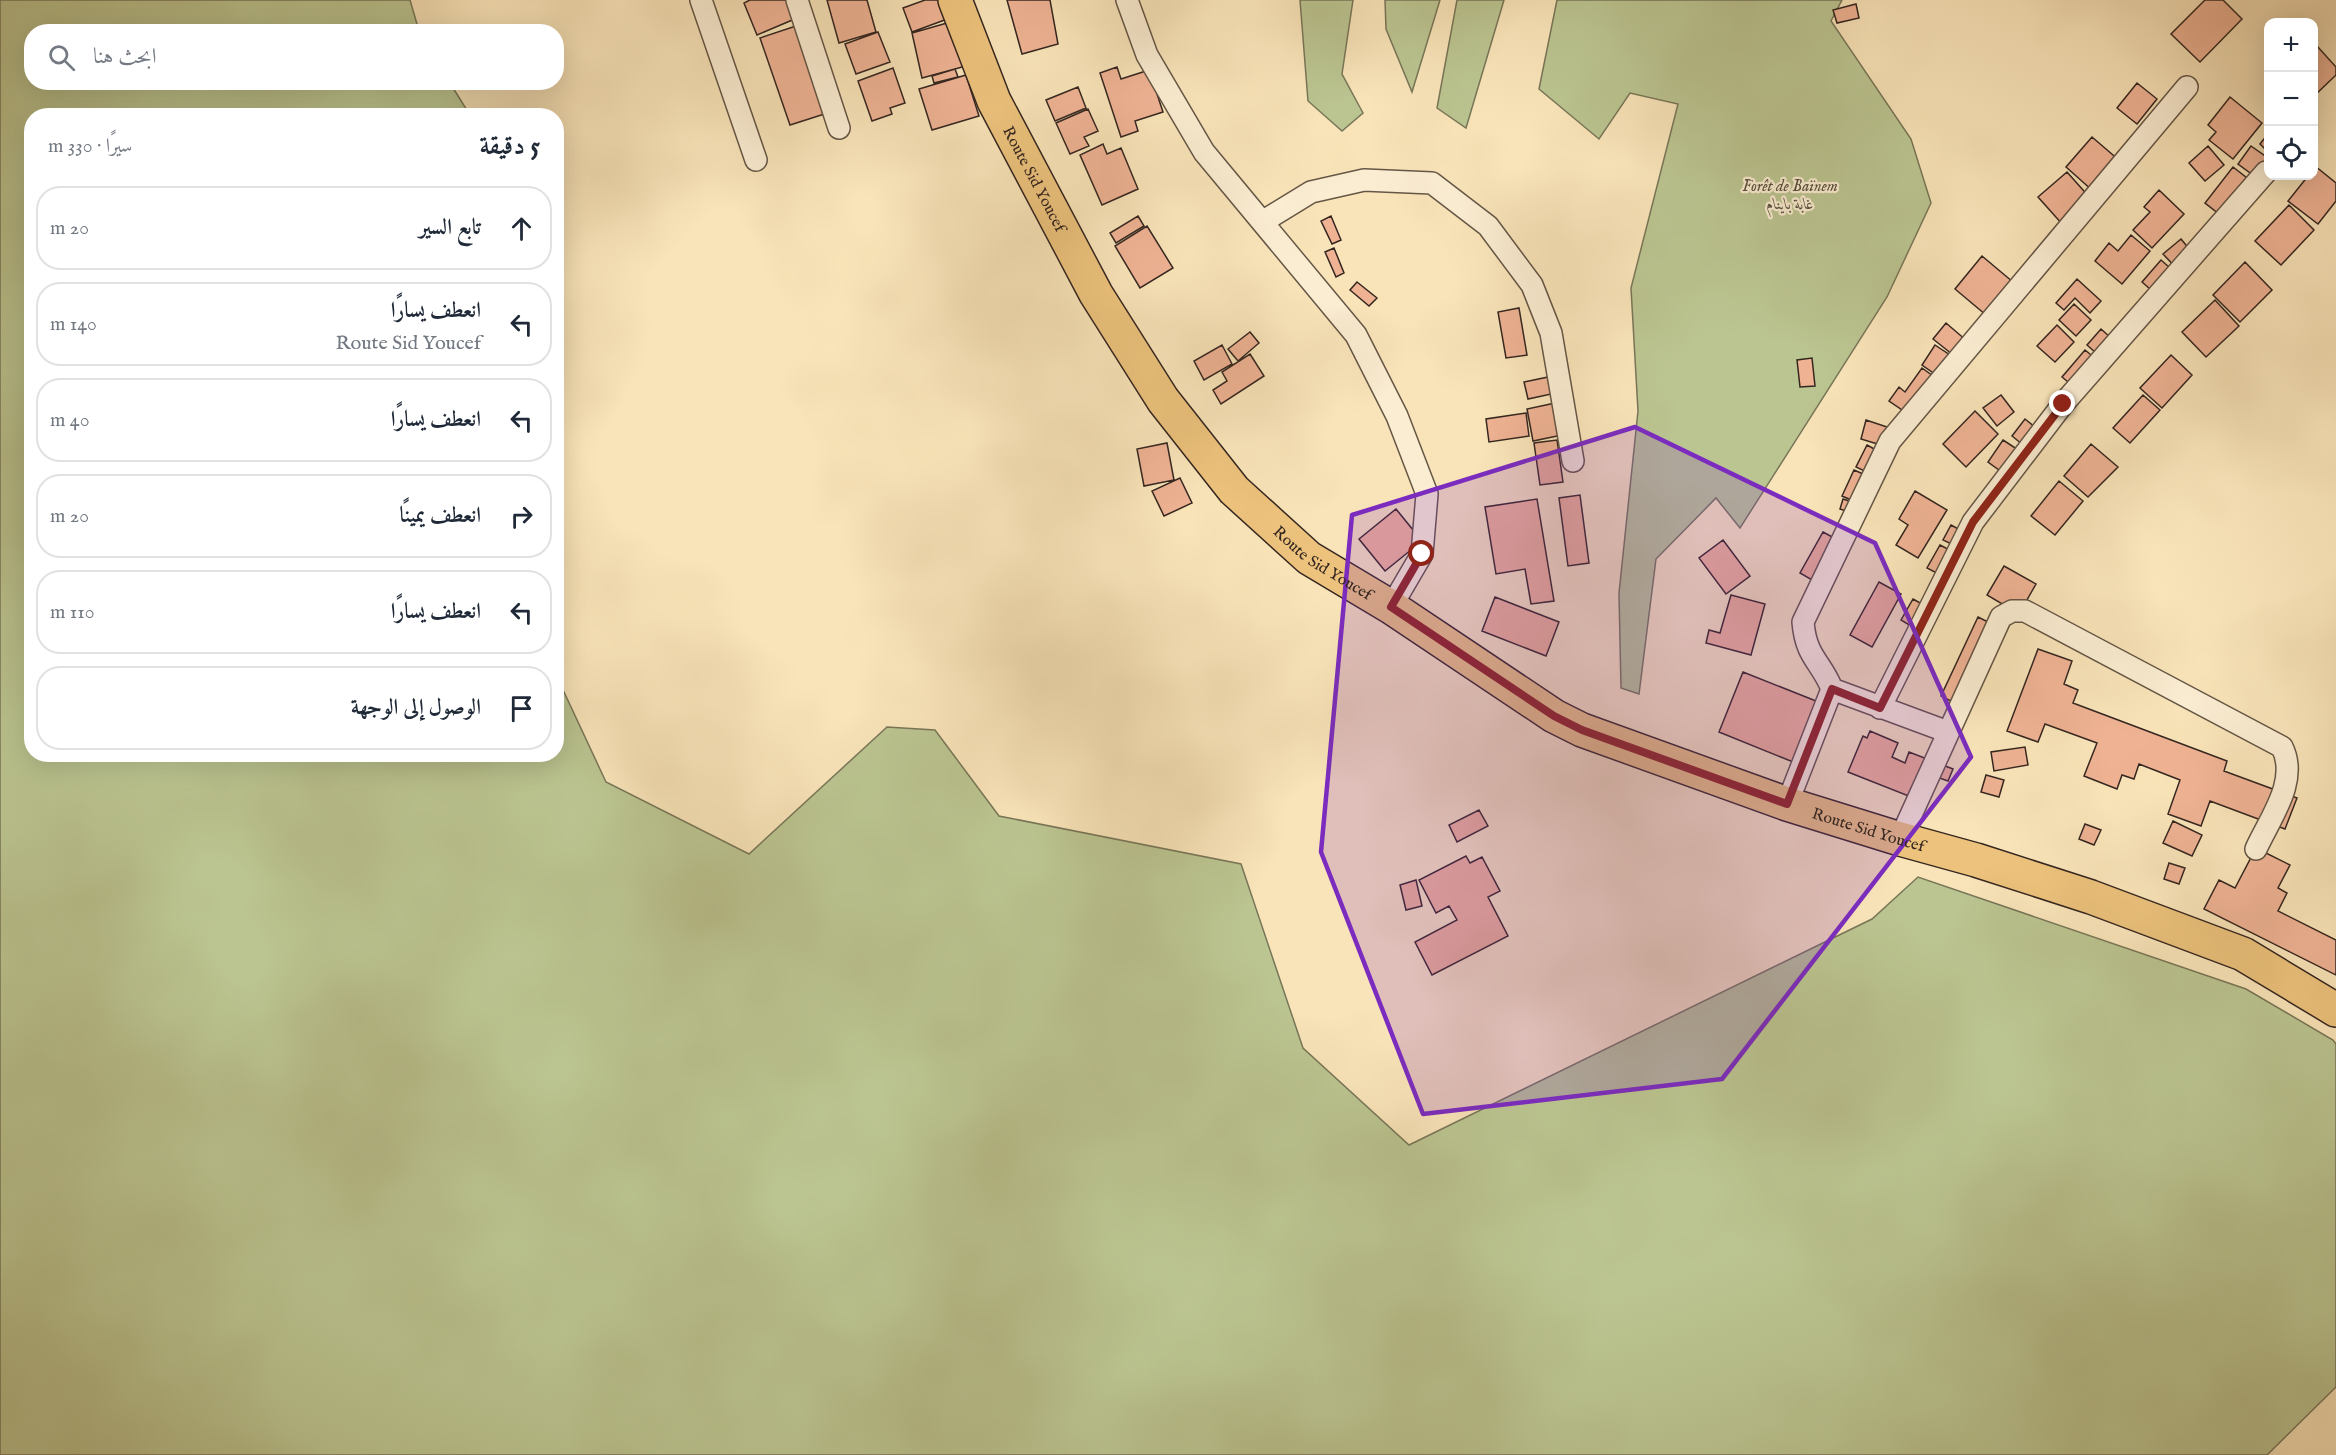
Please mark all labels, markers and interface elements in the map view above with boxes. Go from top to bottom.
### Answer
map controls [2264,18,2318,180]
button: + [2264,18,2318,72]
search box [24,24,564,90]
icon: search [45,41,78,74]
text: ابحث هنا [93,43,156,71]
button: − [2264,72,2318,126]
street label: Route Sid Youcef [997,123,1071,239]
button: locate [2264,126,2318,180]
text: 5 دقيقة [480,130,540,163]
text: سيرًا · 330 m [48,134,132,159]
park label: Forêt de Baïnem غابة باينام [1742,177,1838,218]
icon: ahead [505,212,538,245]
text: تابع السير [419,214,481,242]
text: 20 m [50,216,89,241]
text: انعطف يسارًا [391,297,481,325]
icon: left [505,308,538,341]
text: 140 m [50,312,97,337]
text: Route Sid Youcef [335,331,481,356]
route end [2049,390,2075,416]
icon: left [505,404,538,437]
text: انعطف يسارًا [391,406,481,434]
text: 40 m [50,408,89,433]
icon: right [505,500,538,533]
text: انعطف يمينًا [400,502,481,530]
text: 20 m [50,504,89,529]
street label: Route Sid Youcef [1268,522,1378,607]
route start [1408,540,1434,566]
icon: left [505,596,538,629]
text: انعطف يسارًا [391,598,481,626]
text: 110 m [50,600,94,625]
icon: arrive [505,692,538,725]
text: الوصول إلى الوجهة [351,694,481,722]
street label: Route Sid Youcef [1809,804,1930,858]

